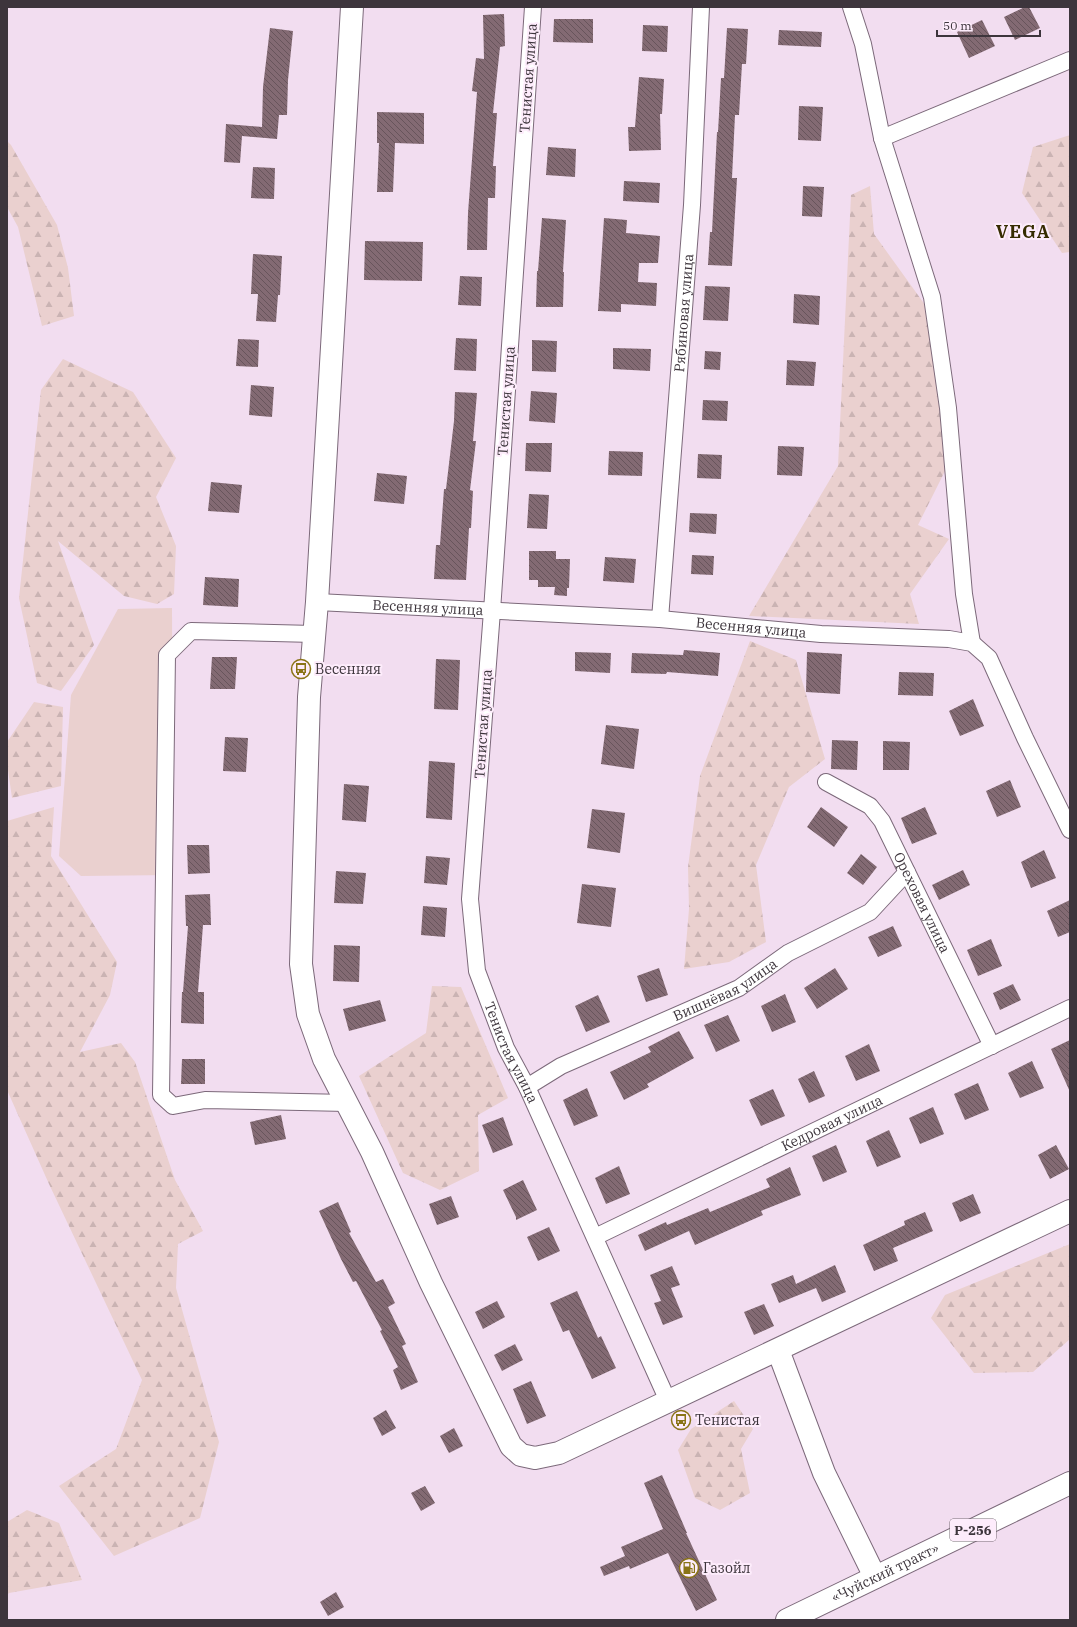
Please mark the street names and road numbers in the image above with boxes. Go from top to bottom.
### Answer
street label: Тенистая улица [515,22,541,133]
street label: Рябиновая улица [670,253,697,373]
street label: Тенистая улица [493,345,519,456]
street label: Весенняя улица [372,596,484,619]
street label: Весенняя улица [695,613,808,642]
street label: Тенистая улица [470,668,496,779]
street label: Ореховая улица [890,849,954,956]
street label: Вишнёвая улица [670,954,781,1025]
street label: Тенистая улица [480,999,542,1106]
street label: Кедровая улица [778,1091,886,1155]
road number: Р-256 [950,1519,996,1541]
street label: «Чуйский тракт» [828,1539,942,1606]

